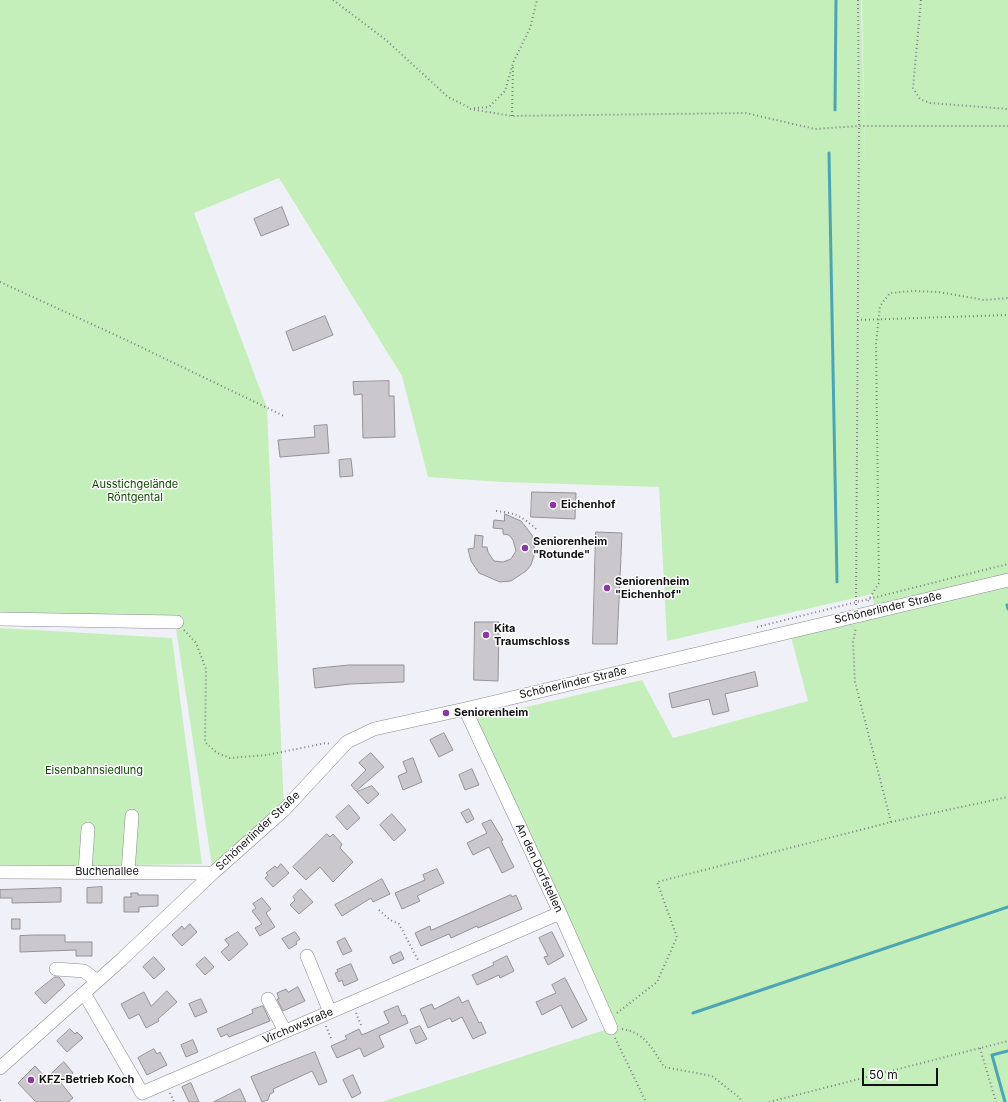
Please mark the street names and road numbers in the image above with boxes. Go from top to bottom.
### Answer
street label: Schönerlinder Straße [833,589,943,627]
street label: Schönerlinder Straße [518,664,628,702]
street label: Schönerlinder Straße [213,789,303,873]
street label: An den Dorfstellen [513,821,565,915]
street label: Buchenallee [75,865,139,879]
street label: Virchowstraße [261,1005,335,1047]

